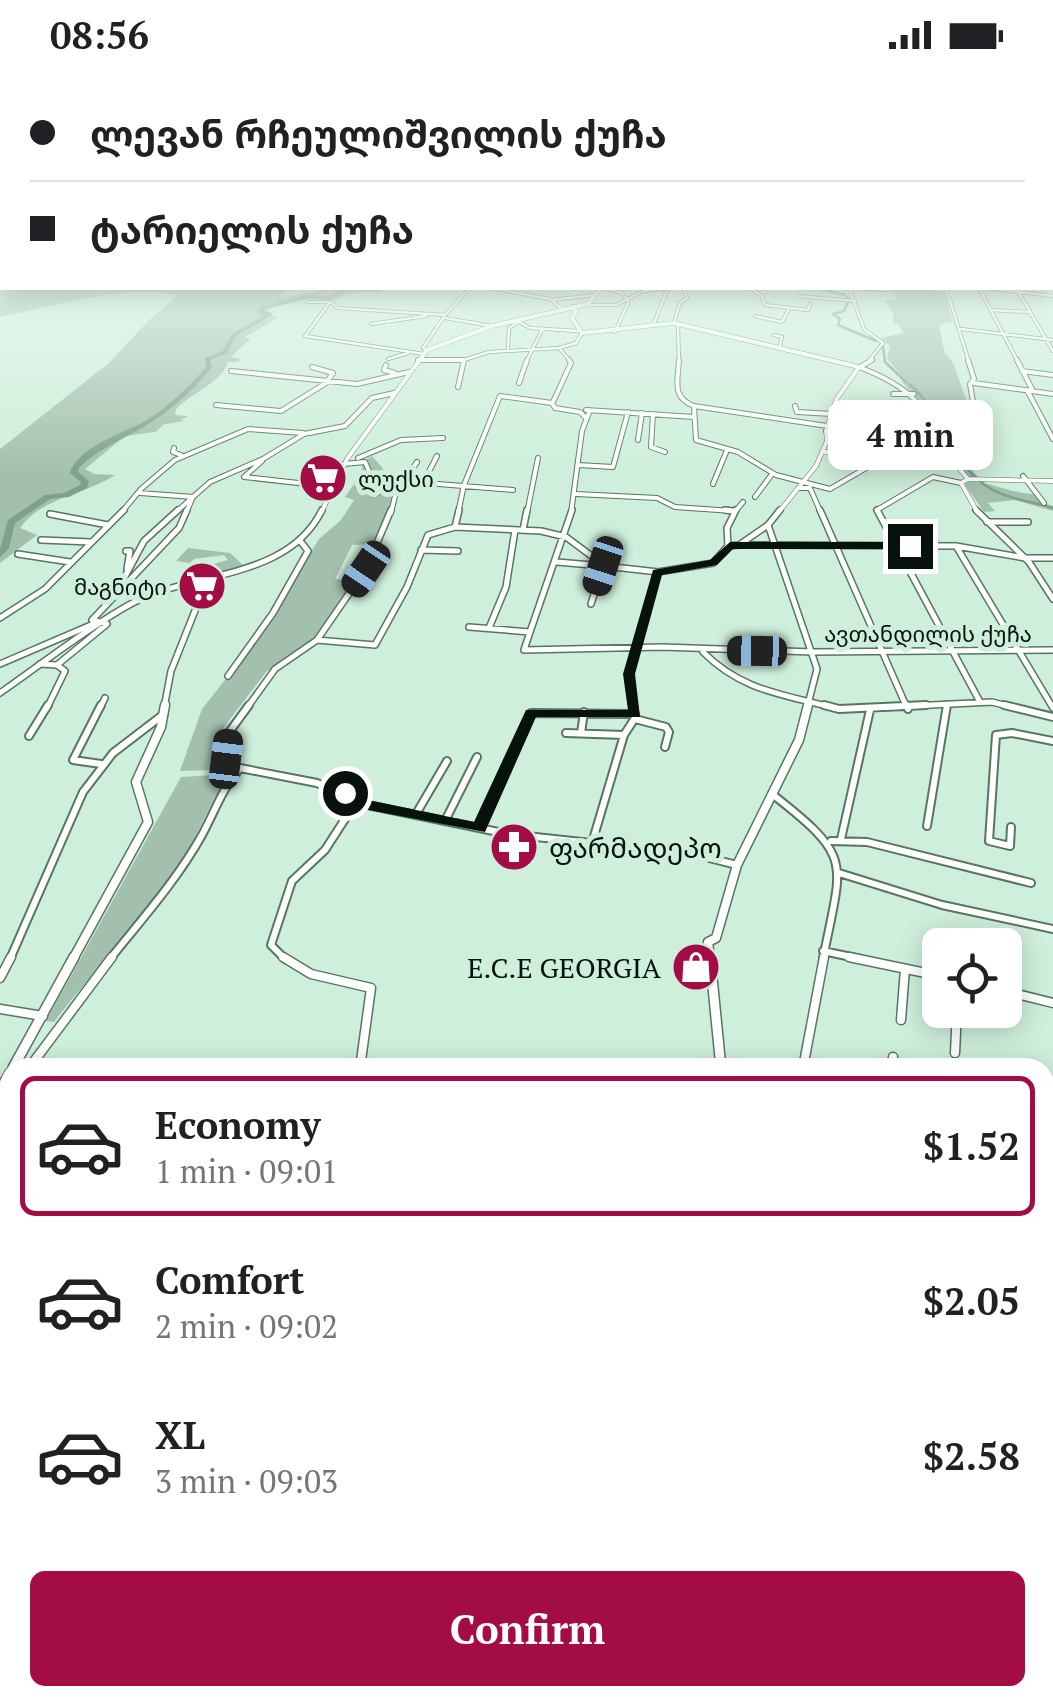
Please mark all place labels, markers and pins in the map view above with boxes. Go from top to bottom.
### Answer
supermarket icon: ლუქსი [297,452,349,504]
place label: ლუქსი [358,464,434,493]
supermarket icon: მაგნიტი [176,560,228,612]
place label: მაგნიტი [74,572,167,601]
pharmacy icon: ფარმადეპო [488,821,540,873]
place label: ფარმადეპო [549,829,722,866]
shop icon: E.C.E GEORGIA [670,941,722,993]
place label: E.C.E GEORGIA [467,949,662,986]

